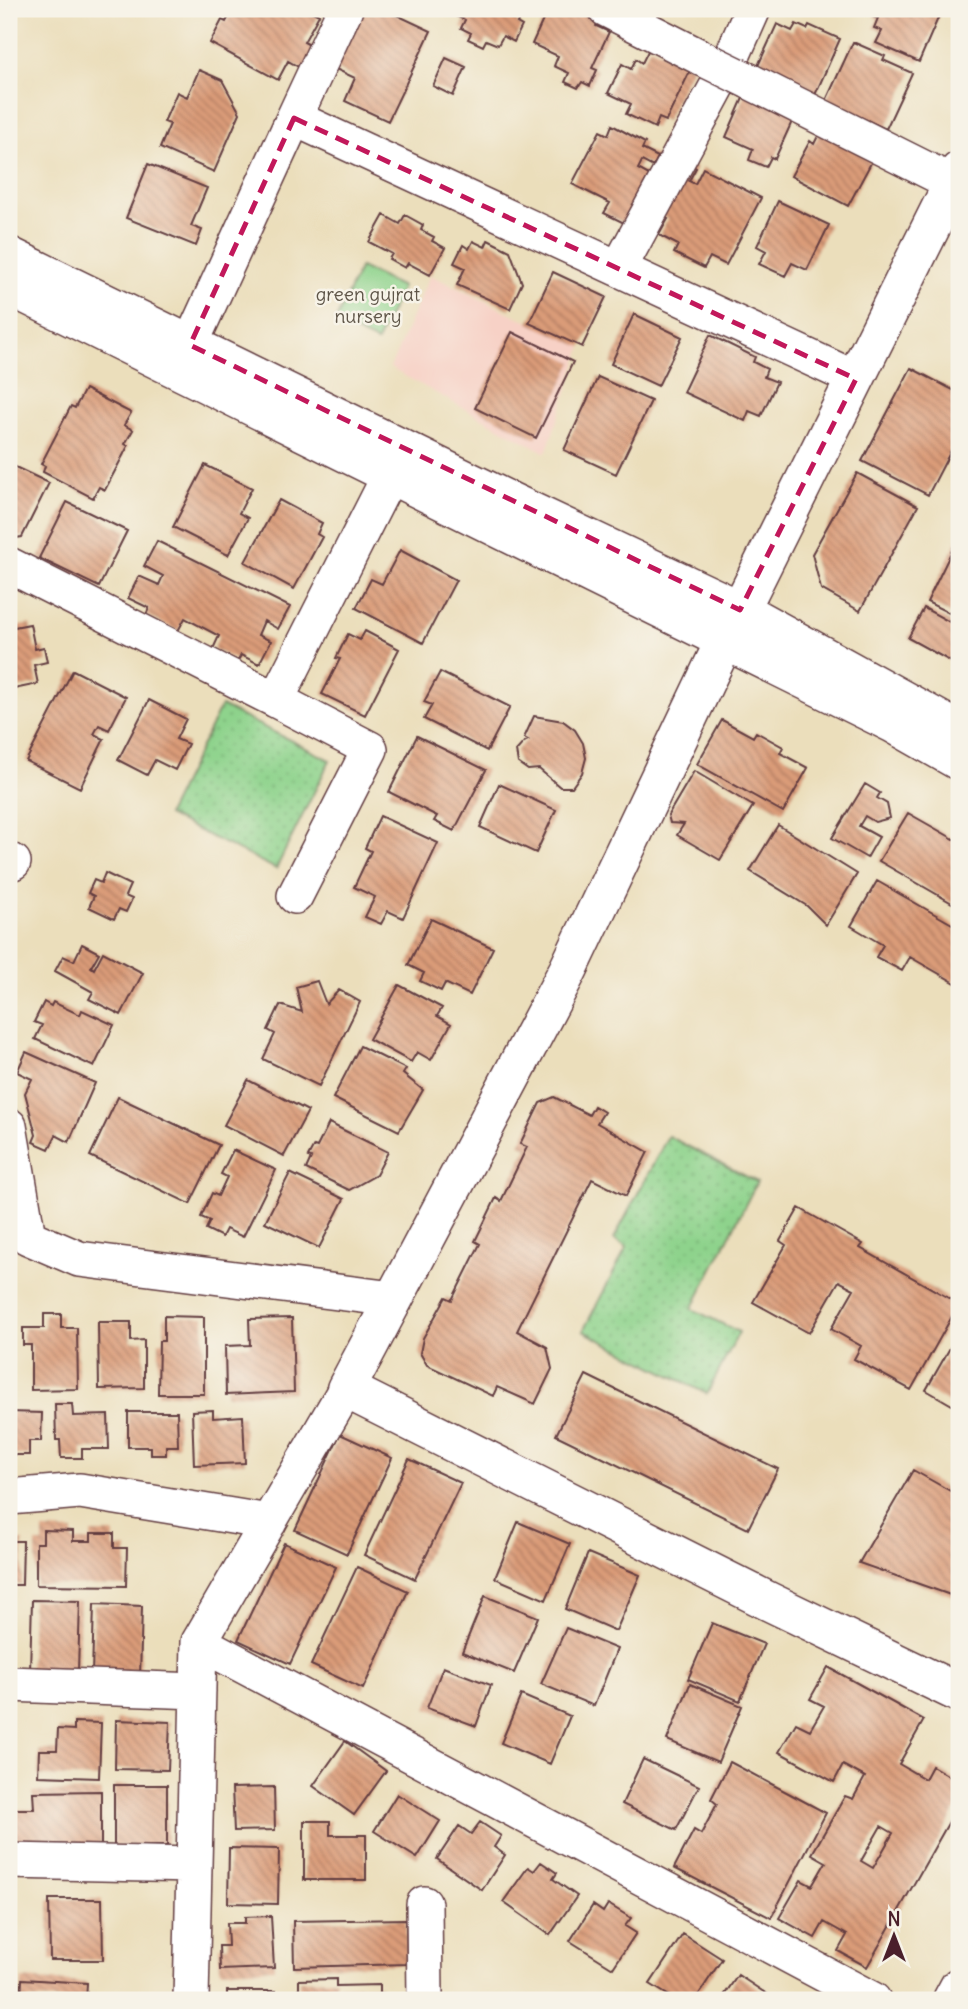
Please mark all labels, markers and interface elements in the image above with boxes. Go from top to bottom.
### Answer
park label: green gujrat nursery [316,282,420,328]
north arrow [860,1900,930,1970]
text: N [887,1907,901,1931]

